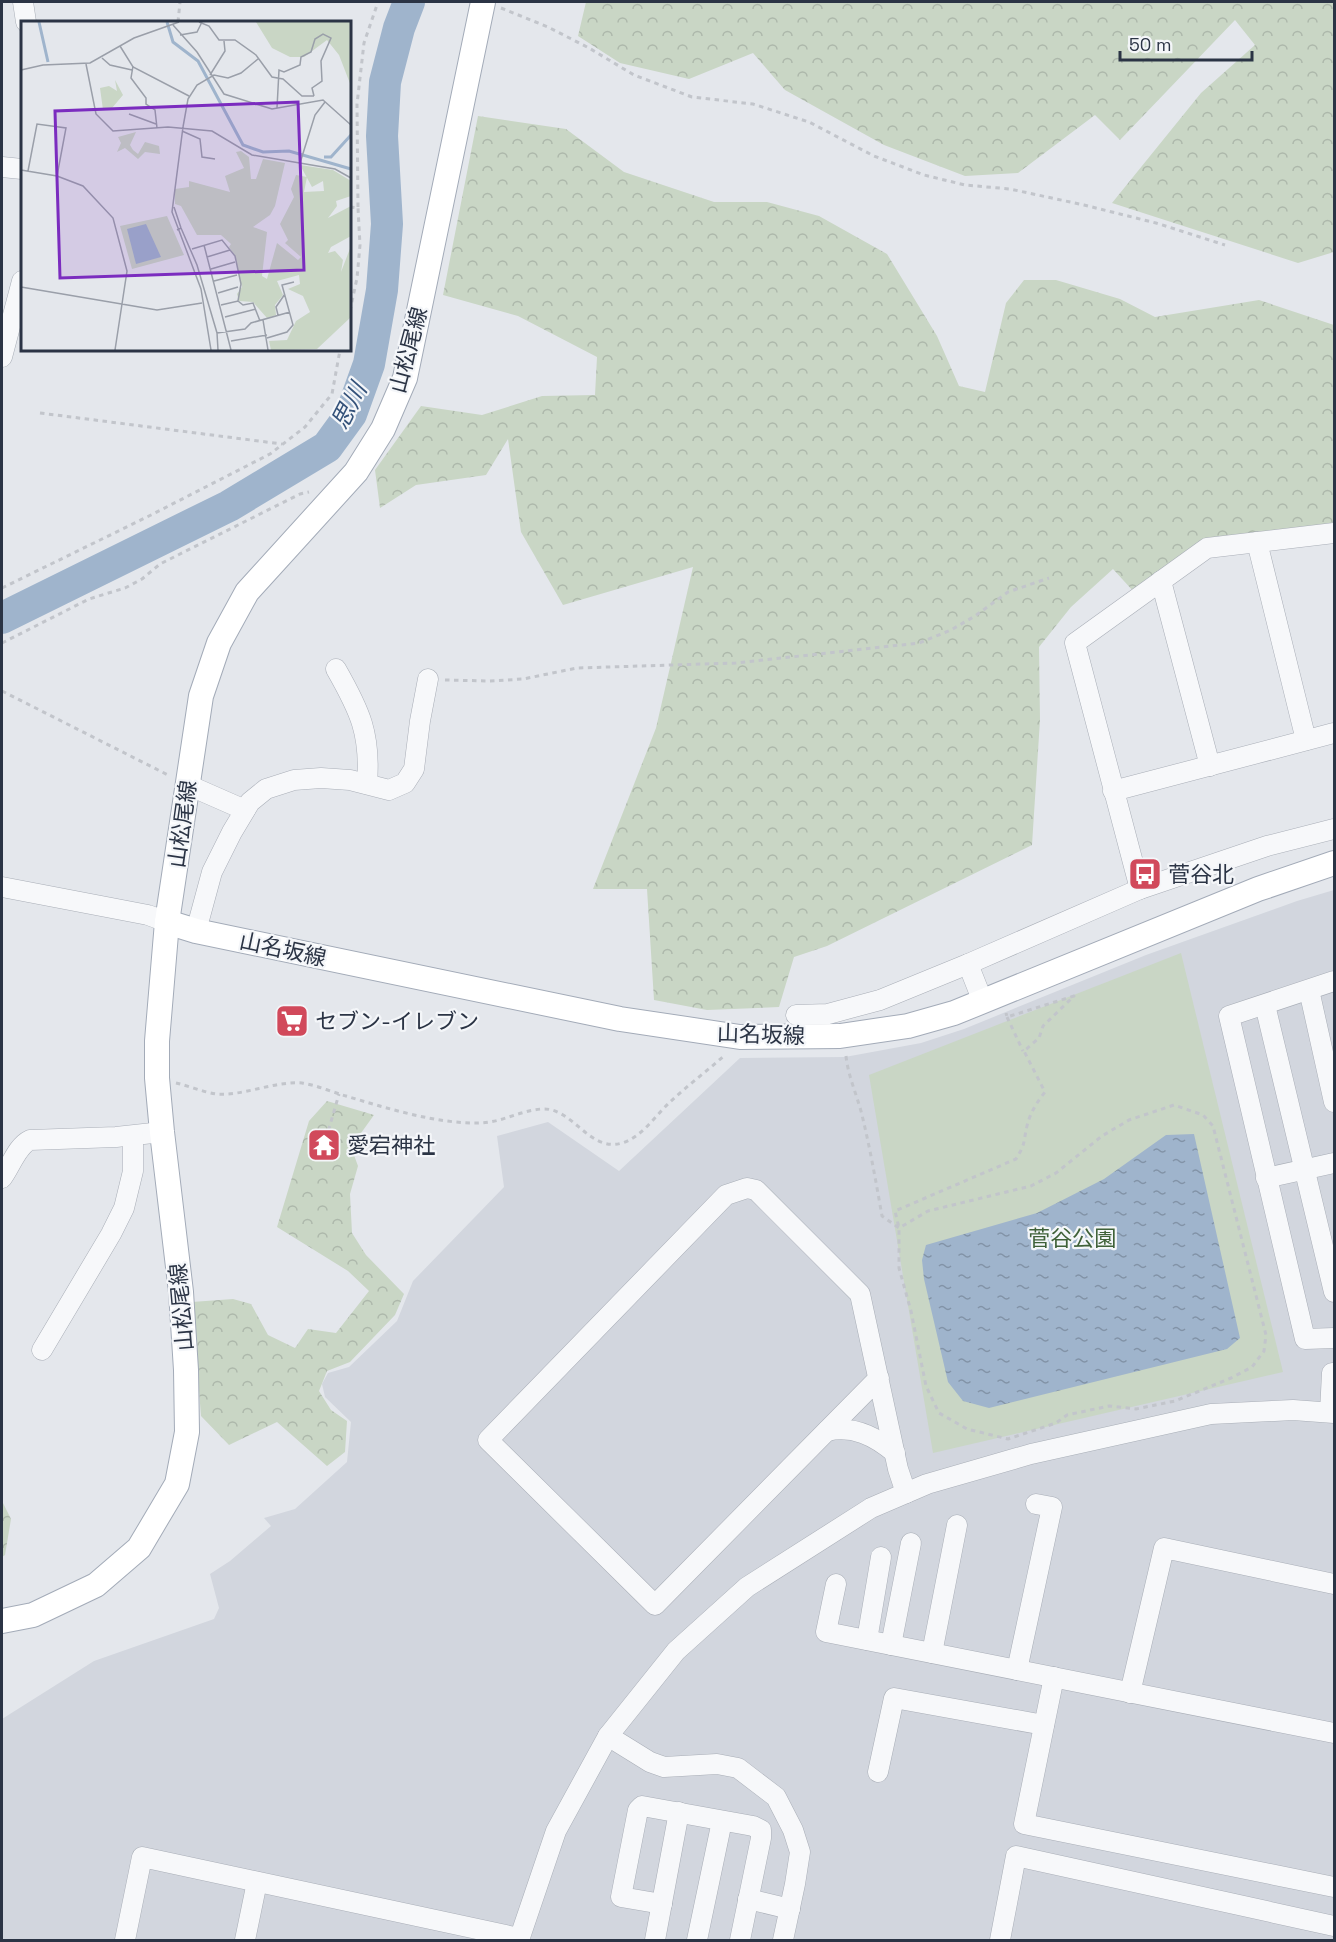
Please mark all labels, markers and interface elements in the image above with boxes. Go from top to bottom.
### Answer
inset map [21,21,351,351]
scale bar [1120,24,1252,62]
text: 50 m [1129,33,1171,56]
street label: 山松尾線 [383,304,433,396]
water label: 思川 [324,375,375,434]
street label: 山松尾線 [162,778,202,870]
bus stop icon: 菅谷北 [1127,856,1163,892]
place label: 菅谷北 [1168,860,1234,888]
street label: 山名坂線 [237,926,329,972]
supermarket icon: セブン-イレブン [274,1003,310,1039]
place label: セブン-イレブン [315,1007,479,1035]
street label: 山名坂線 [717,1018,805,1050]
temple icon: 愛宕神社 [306,1127,342,1163]
place label: 愛宕神社 [347,1131,435,1159]
park label: 菅谷公園 [1028,1224,1116,1252]
street label: 山松尾線 [163,1262,199,1352]

